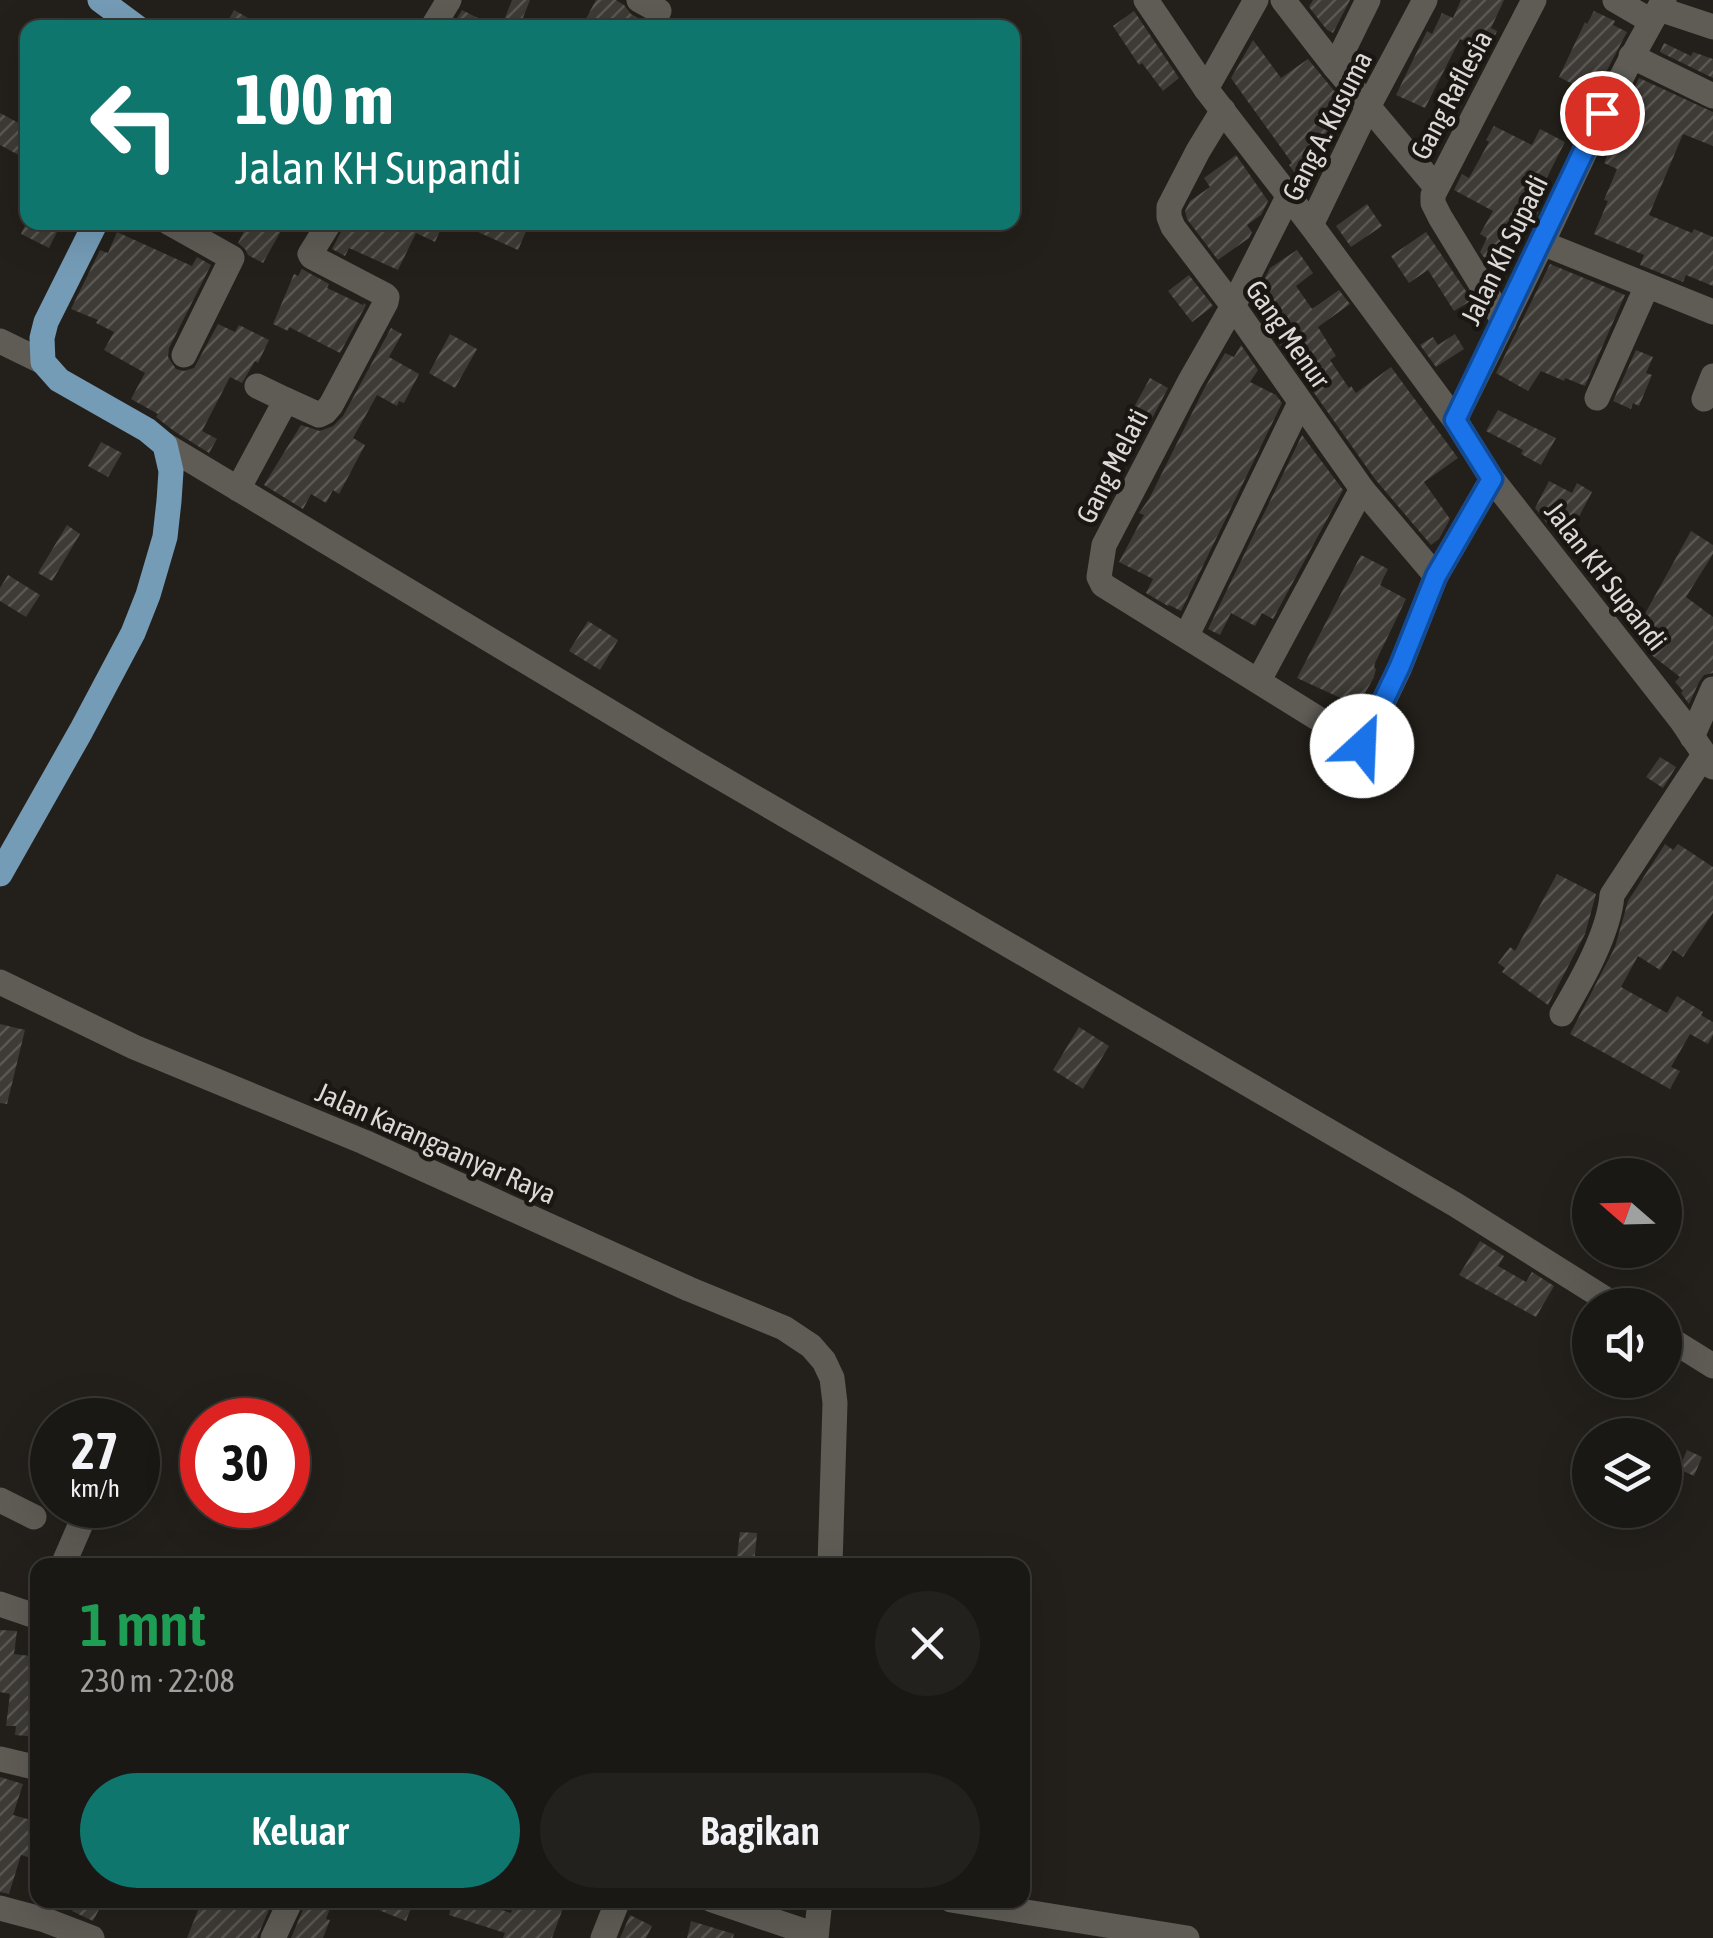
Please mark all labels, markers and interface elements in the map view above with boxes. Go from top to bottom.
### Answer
street label: Gang Raflesia [1404,25,1498,165]
street label: Gang A. Kusuma [1276,46,1378,206]
text: 100 m [235,59,394,139]
icon: left [70,60,200,190]
pin [1560,71,1645,156]
icon: arrive [1575,86,1630,141]
text: Jalan KH Supandi [235,142,522,194]
street label: Jalan Kh Supadi [1454,170,1554,330]
street label: Gang Menur [1239,274,1337,395]
street label: Gang Melati [1070,404,1154,528]
street label: Jalan KH Supandi [1538,496,1674,656]
position arrow [1310,694,1414,798]
street label: Jalan Karangaanyar Raya [311,1076,561,1210]
north arrow [1572,1158,1682,1268]
map controls [1572,1158,1682,1528]
button: sound [1572,1288,1682,1398]
speed limit sign: 30 [180,1398,310,1528]
button: layers [1572,1418,1682,1528]
text: 27 [71,1422,118,1480]
text: km/h [70,1474,120,1502]
text: 1 mnt [80,1590,206,1659]
button: close [875,1591,980,1696]
text: 230 m · 22:08 [80,1662,235,1699]
button: Keluar [80,1773,520,1888]
button: Bagikan [540,1773,980,1888]

